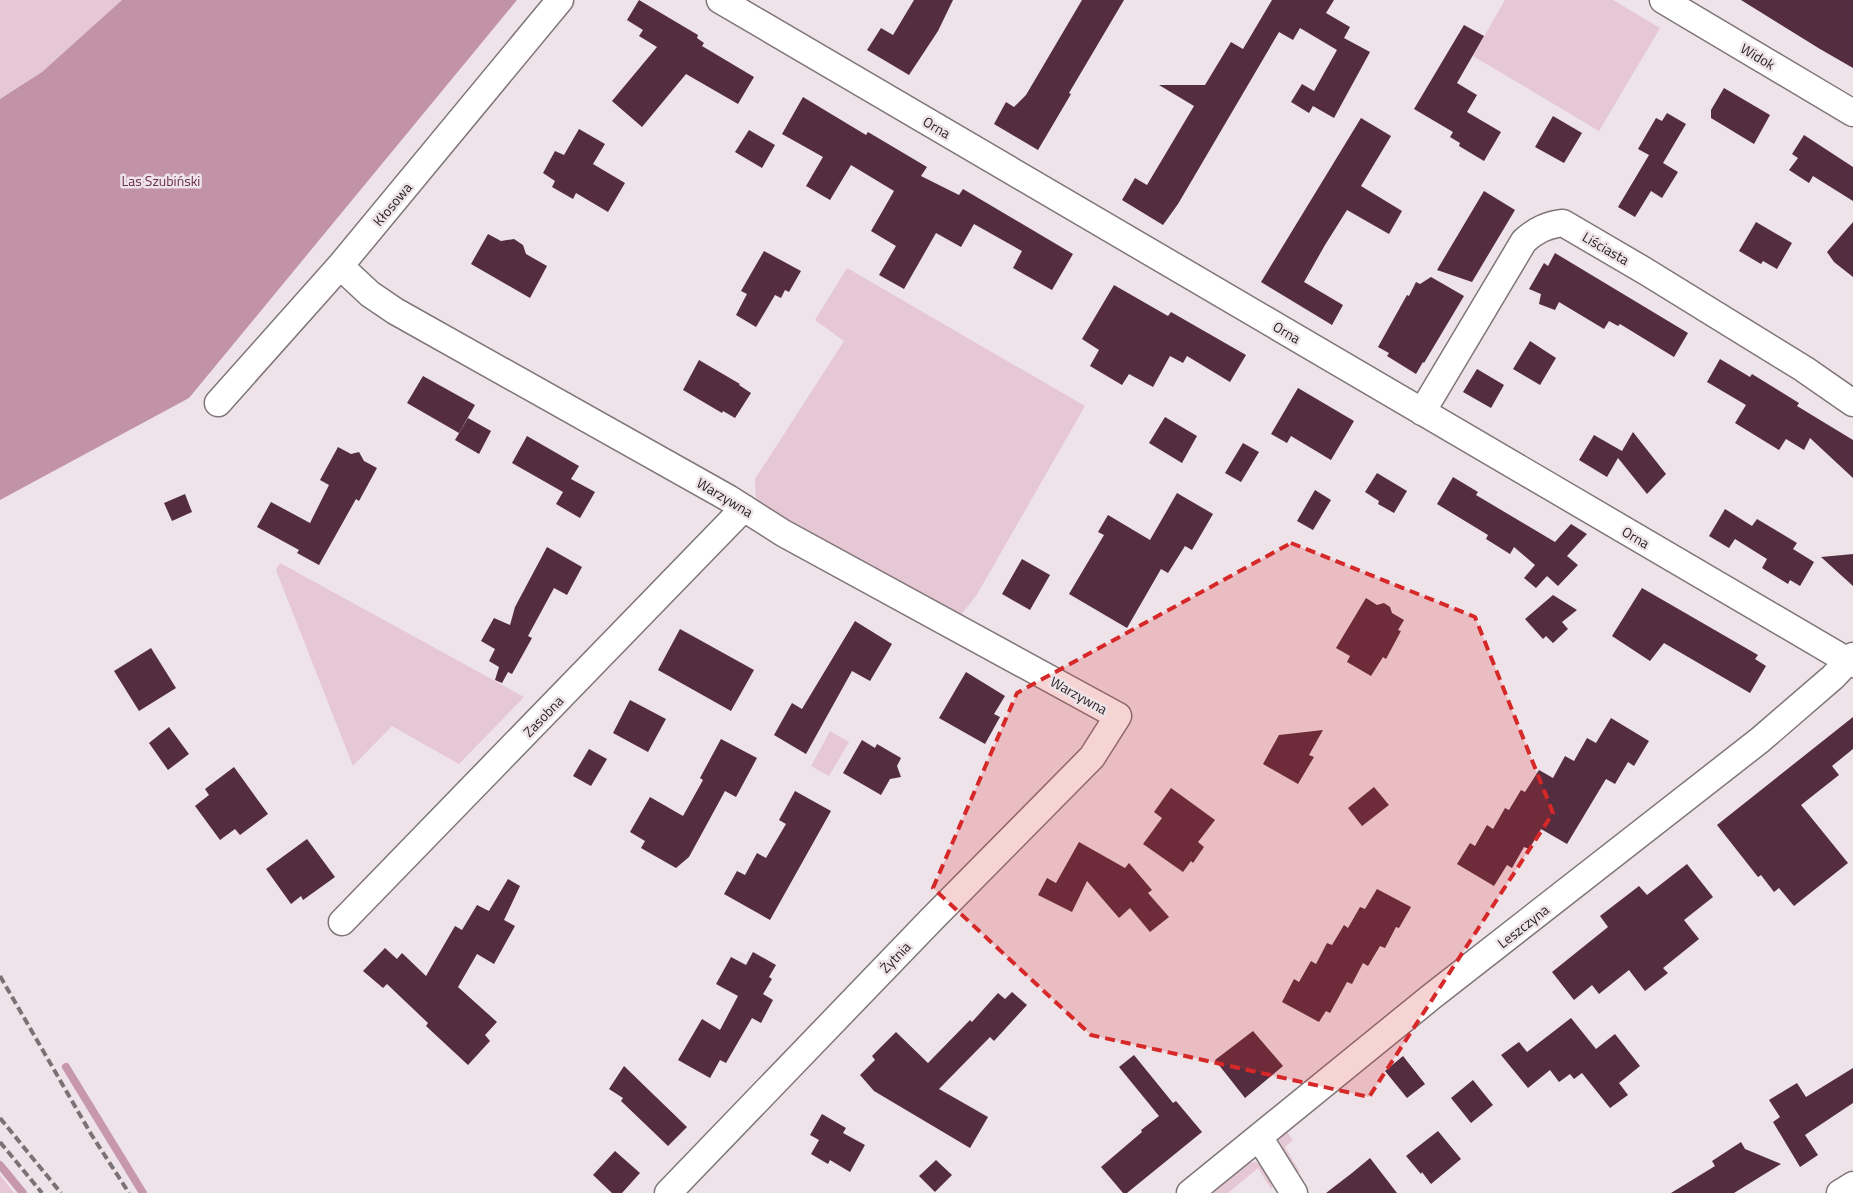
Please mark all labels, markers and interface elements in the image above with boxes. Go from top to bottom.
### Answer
street label: Widok [1737,37,1780,75]
street label: Orna [919,111,955,143]
park label: Las Szubiński [122,170,200,191]
street label: Kłosowa [368,178,416,230]
street label: Liściasta [1579,226,1633,270]
street label: Orna [1269,316,1305,348]
street label: Warzywna [693,472,757,522]
street label: Orna [1618,521,1654,553]
street label: Warzywna [1047,671,1111,719]
street label: Zasobna [518,691,568,741]
street label: Leszczyna [1493,899,1553,953]
street label: Żytnia [875,937,915,977]

